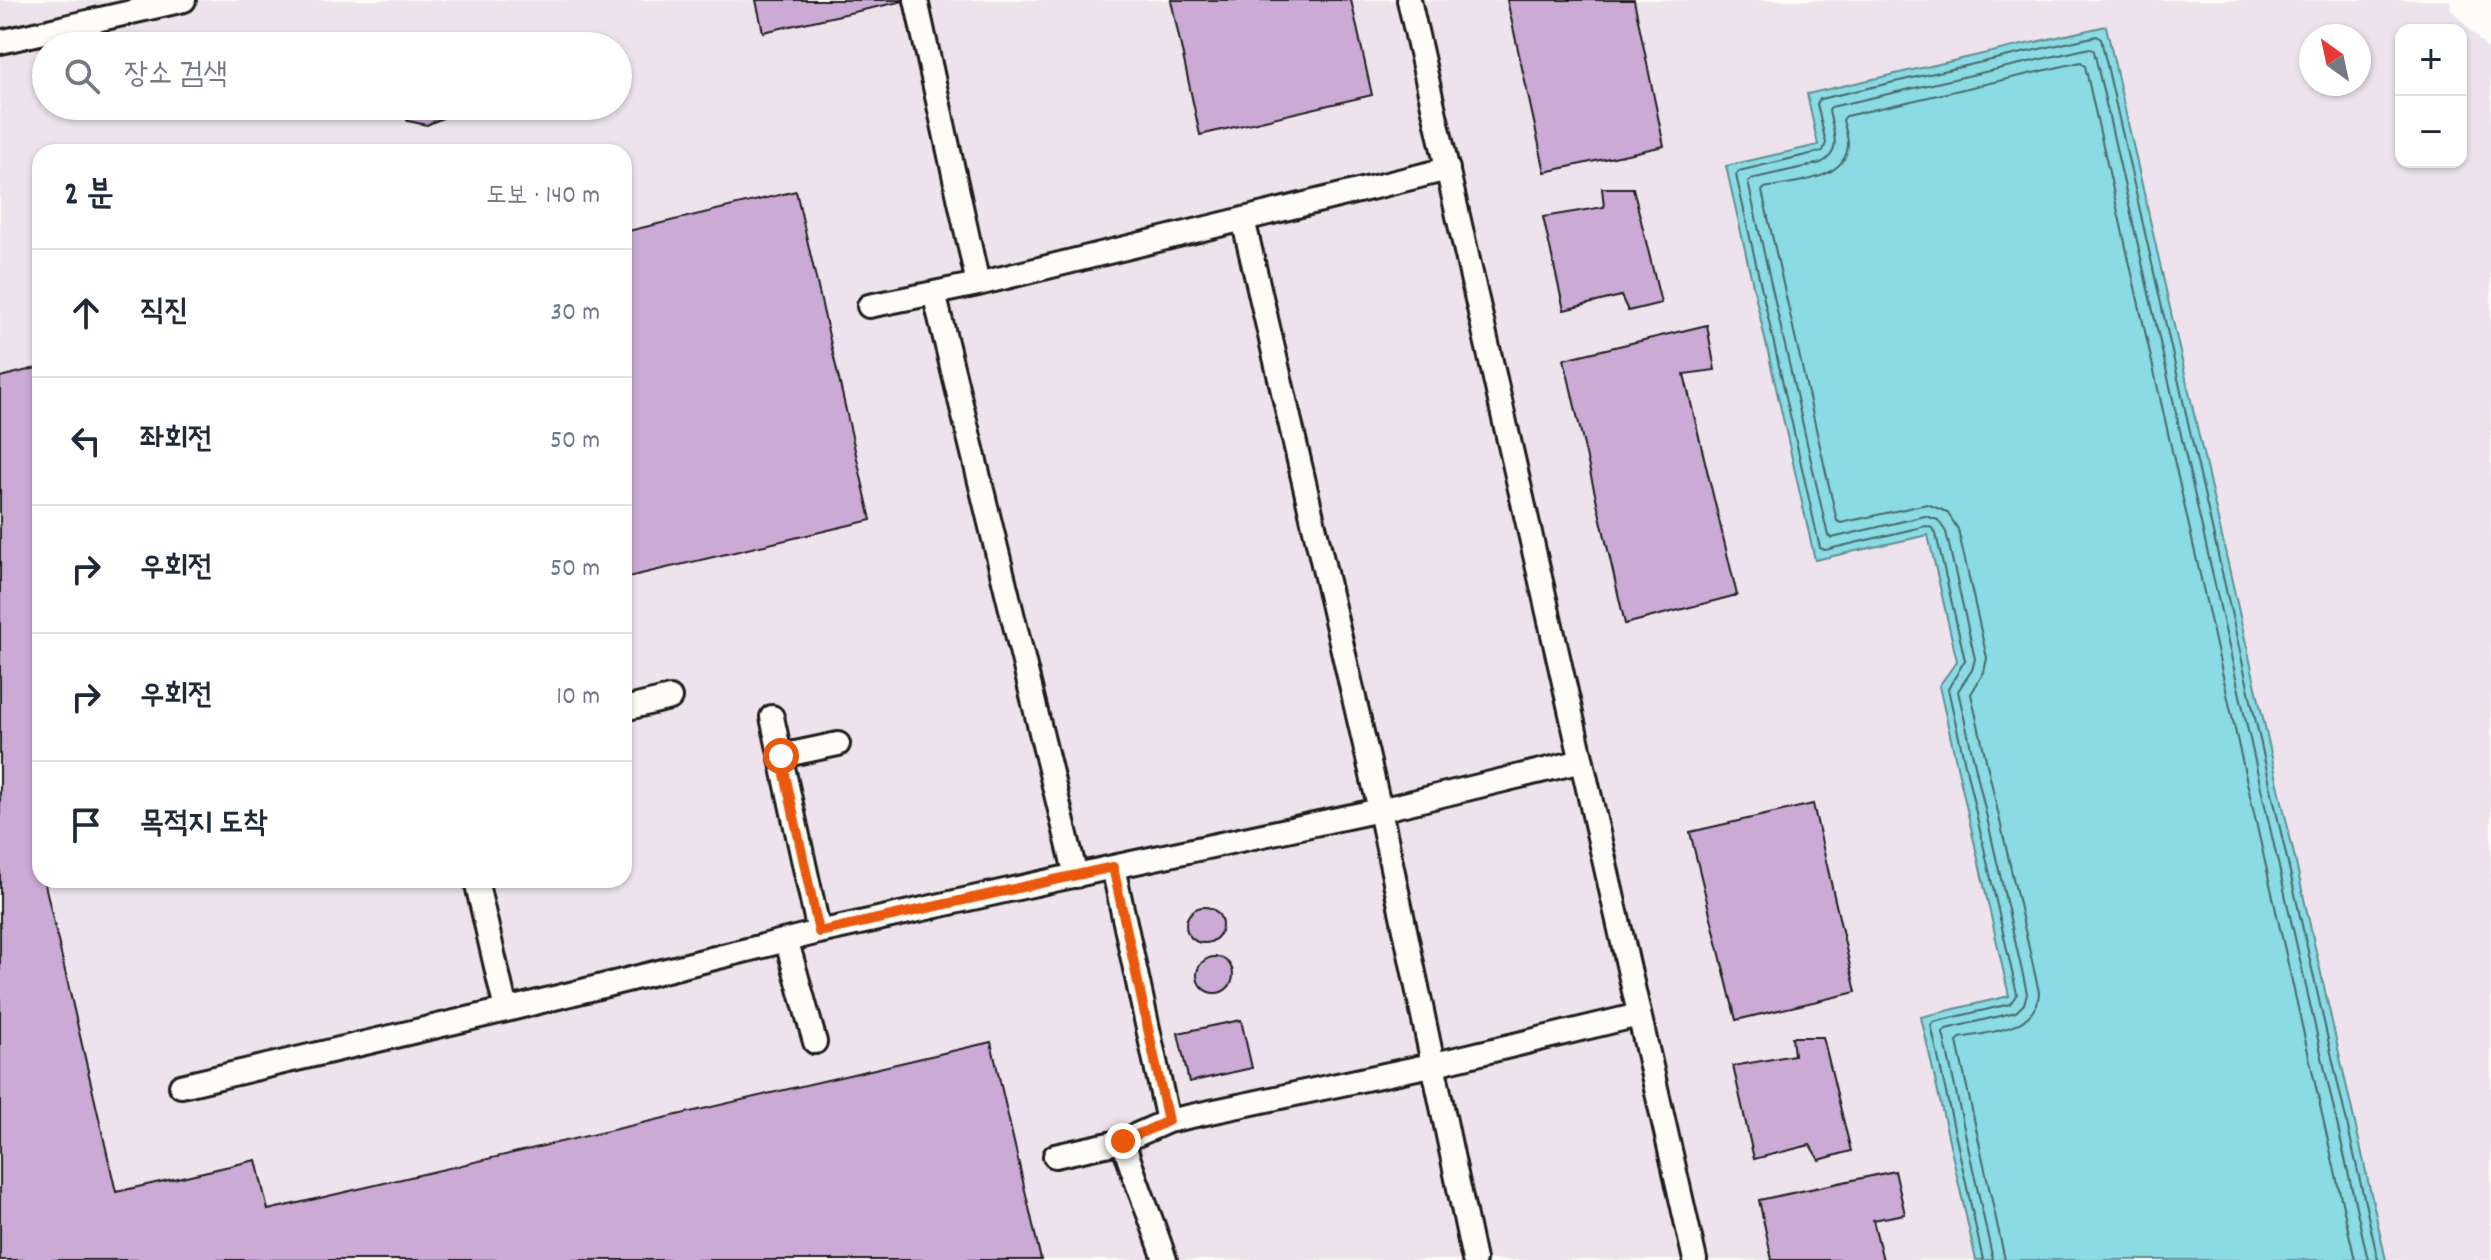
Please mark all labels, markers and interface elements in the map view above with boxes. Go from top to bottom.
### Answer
north arrow [2299,24,2371,96]
map controls [2395,24,2467,168]
button: + [2395,24,2467,96]
search box [32,32,632,120]
icon: search [60,54,104,98]
text: 장소 검색 [124,55,227,98]
button: − [2395,96,2467,168]
text: 2 분 [64,172,114,221]
text: 도보 · 140 m [486,178,600,215]
icon: ahead [64,291,108,335]
text: 직진 [140,292,188,335]
text: 30 m [550,295,600,332]
icon: left [64,419,108,463]
text: 좌회전 [140,420,212,463]
text: 50 m [550,423,600,460]
icon: right [64,547,108,591]
text: 우회전 [140,548,212,591]
text: 50 m [550,551,600,588]
icon: right [64,675,108,719]
text: 우회전 [140,676,212,719]
text: 10 m [556,679,600,716]
route start [763,738,799,774]
icon: arrive [64,803,108,847]
text: 목적지 도착 [140,804,268,847]
route end [1105,1123,1141,1159]

